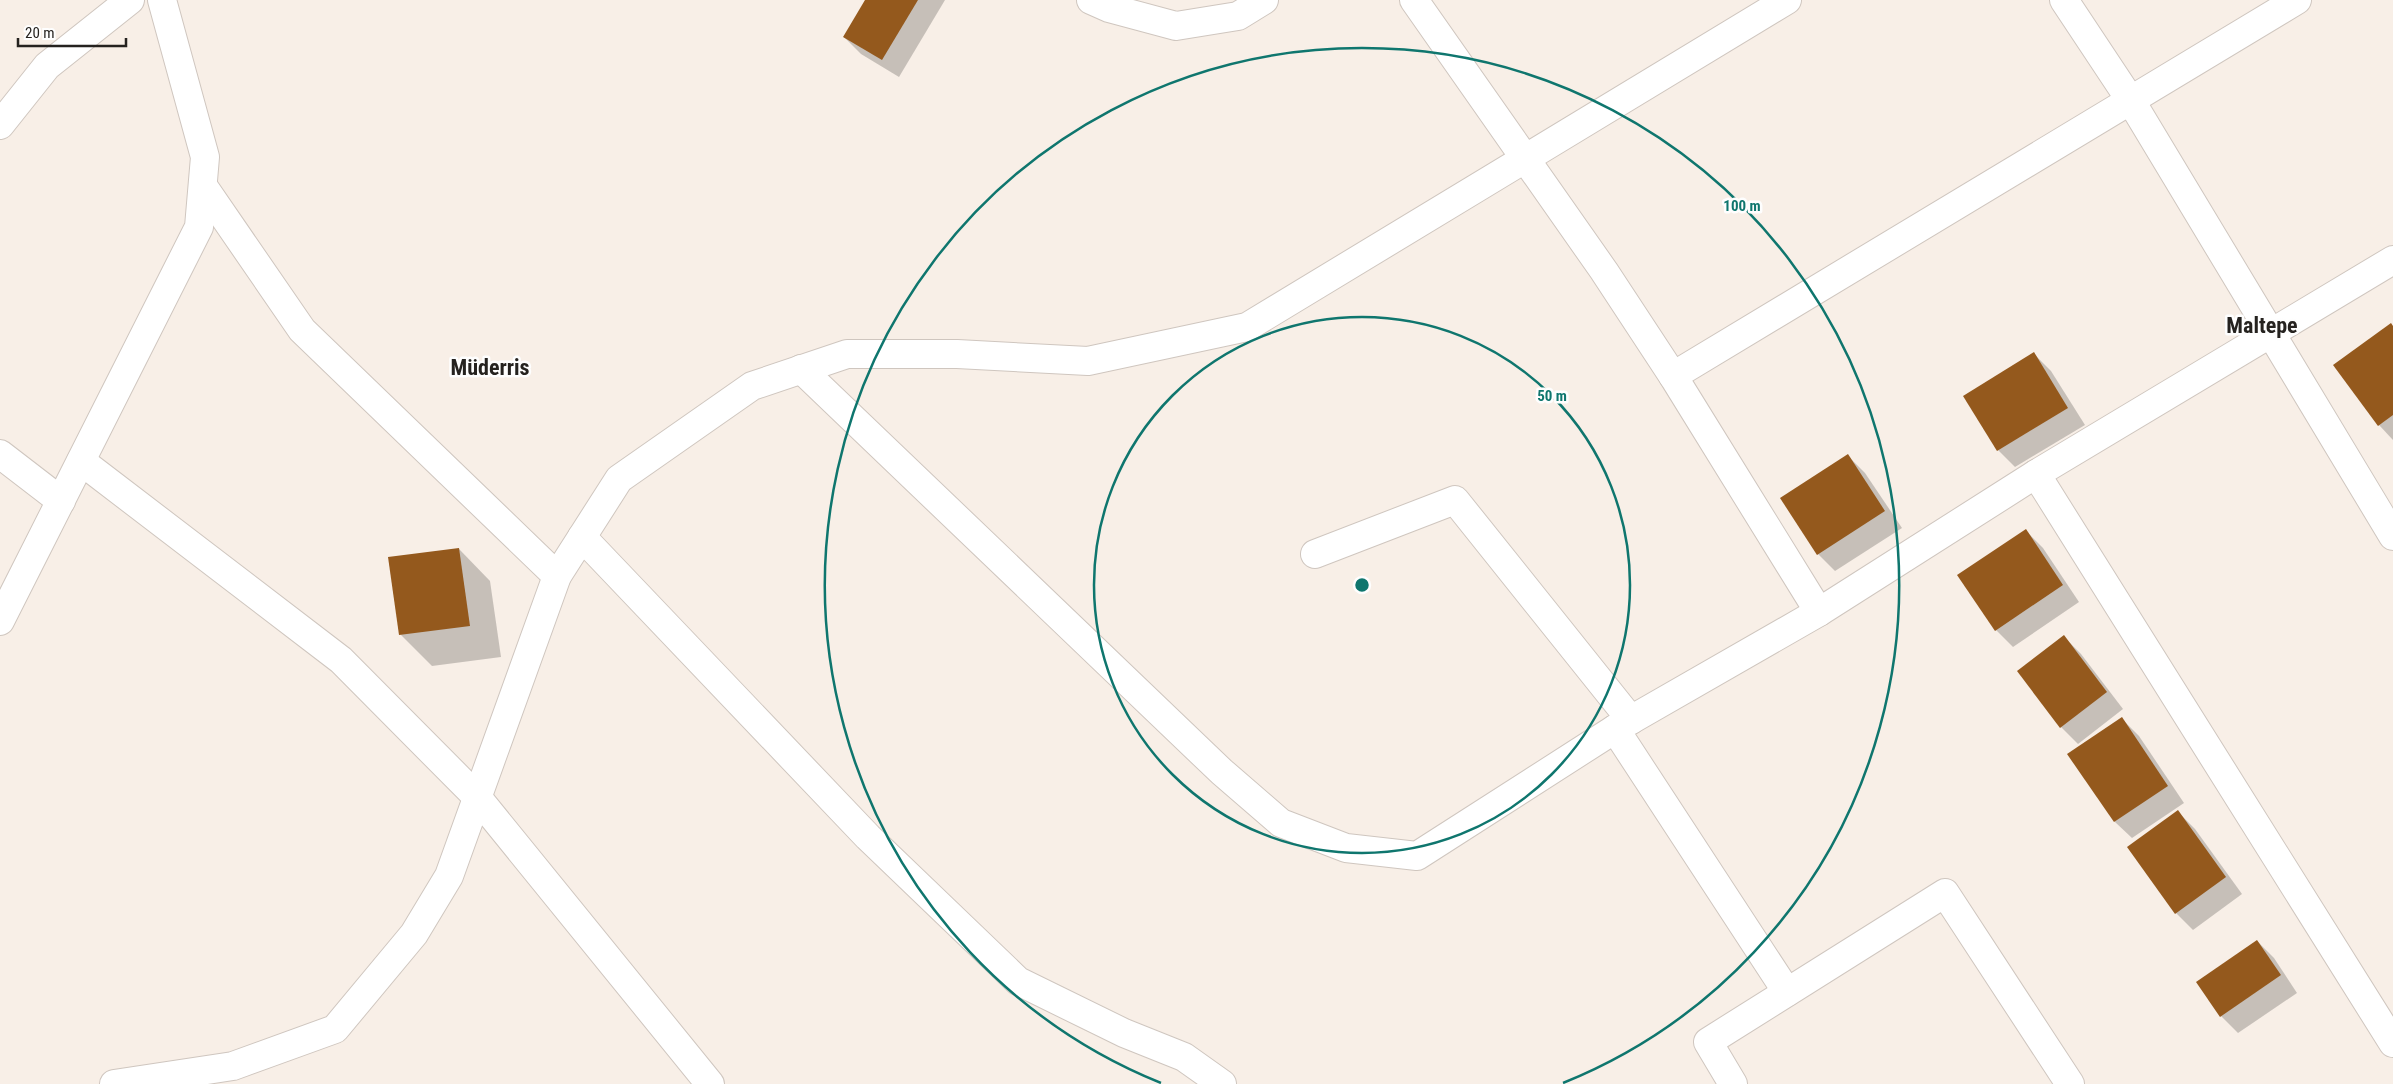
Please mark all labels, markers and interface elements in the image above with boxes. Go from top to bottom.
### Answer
scale bar [18,15,125,47]
text: 20 m [25,24,55,42]
text: 100 m [1723,197,1761,215]
district label: Maltepe [2226,313,2298,338]
district label: Müderris [450,355,530,380]
text: 50 m [1537,387,1567,405]
centre of rings [1353,576,1371,594]

